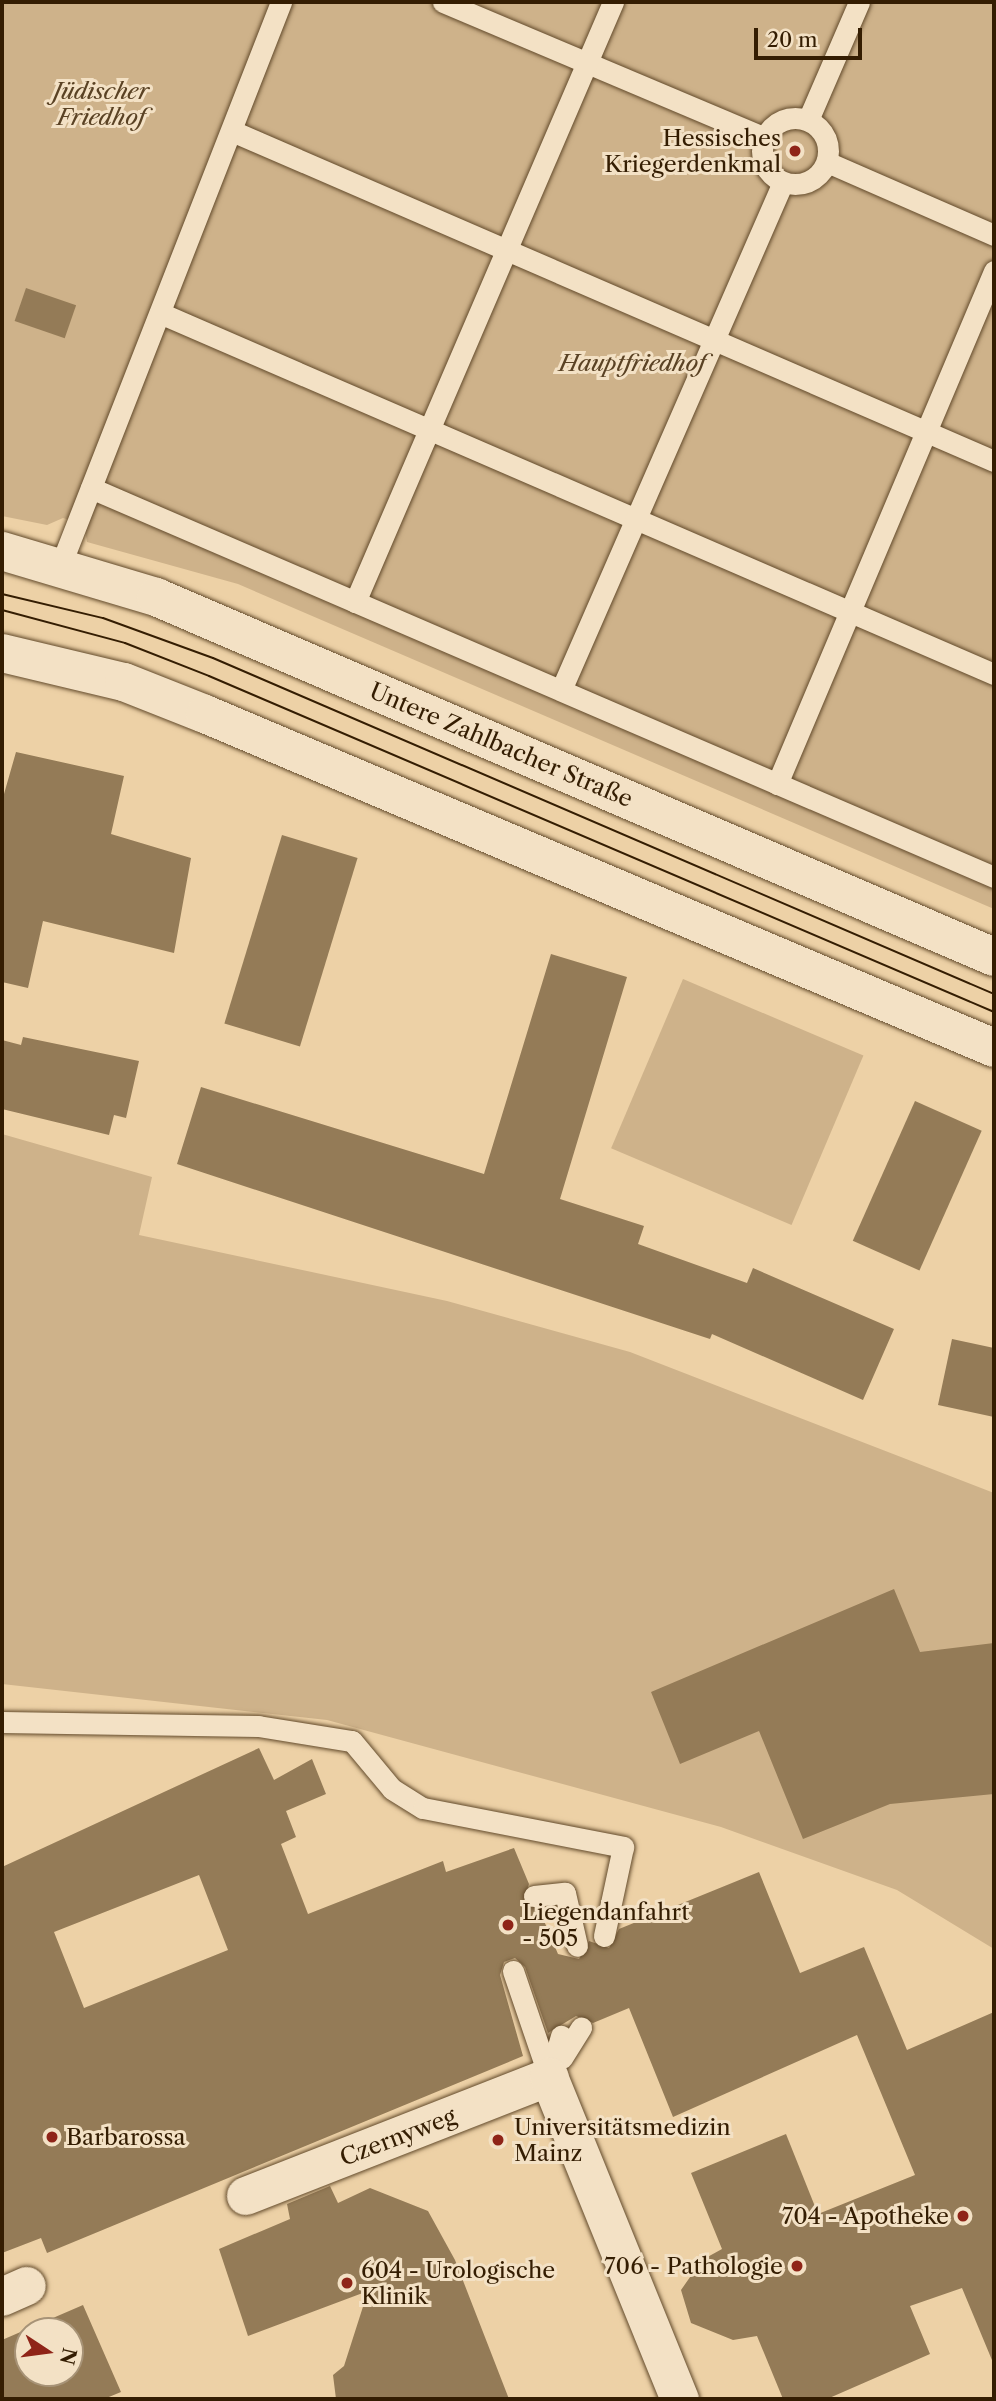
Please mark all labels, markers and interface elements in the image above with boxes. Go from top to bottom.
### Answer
scale bar [758,14,866,58]
text: 20 m [767,27,818,52]
park label: Jüdischer Friedhof [53,77,149,131]
place label: Hessisches Kriegerdenkmal [604,124,781,178]
marker: Hessisches Kriegerdenkmal [787,143,803,159]
park label: Hauptfriedhof [559,349,705,377]
street label: Untere Zahlbacher Straße [365,677,637,813]
place label: Liegendanfahrt - 505 [522,1898,689,1952]
marker: Liegendanfahrt - 505 [500,1917,516,1933]
street label: Czernyweg [336,2102,460,2172]
place label: Universitätsmedizin Mainz [514,2113,731,2167]
place label: Barbarossa [66,2123,186,2151]
marker: Barbarossa [44,2129,60,2145]
marker: Universitätsmedizin Mainz [488,2130,508,2150]
place label: 704 - Apotheke [781,2202,949,2230]
marker: 704 - Apotheke [955,2208,971,2224]
place label: 706 - Pathologie [604,2252,783,2280]
place label: 604 - Urologische Klinik [361,2256,555,2310]
marker: 706 - Pathologie [789,2258,805,2274]
marker: 604 - Urologische Klinik [339,2275,355,2291]
north arrow [14,2317,84,2387]
text: N [55,2346,81,2367]

